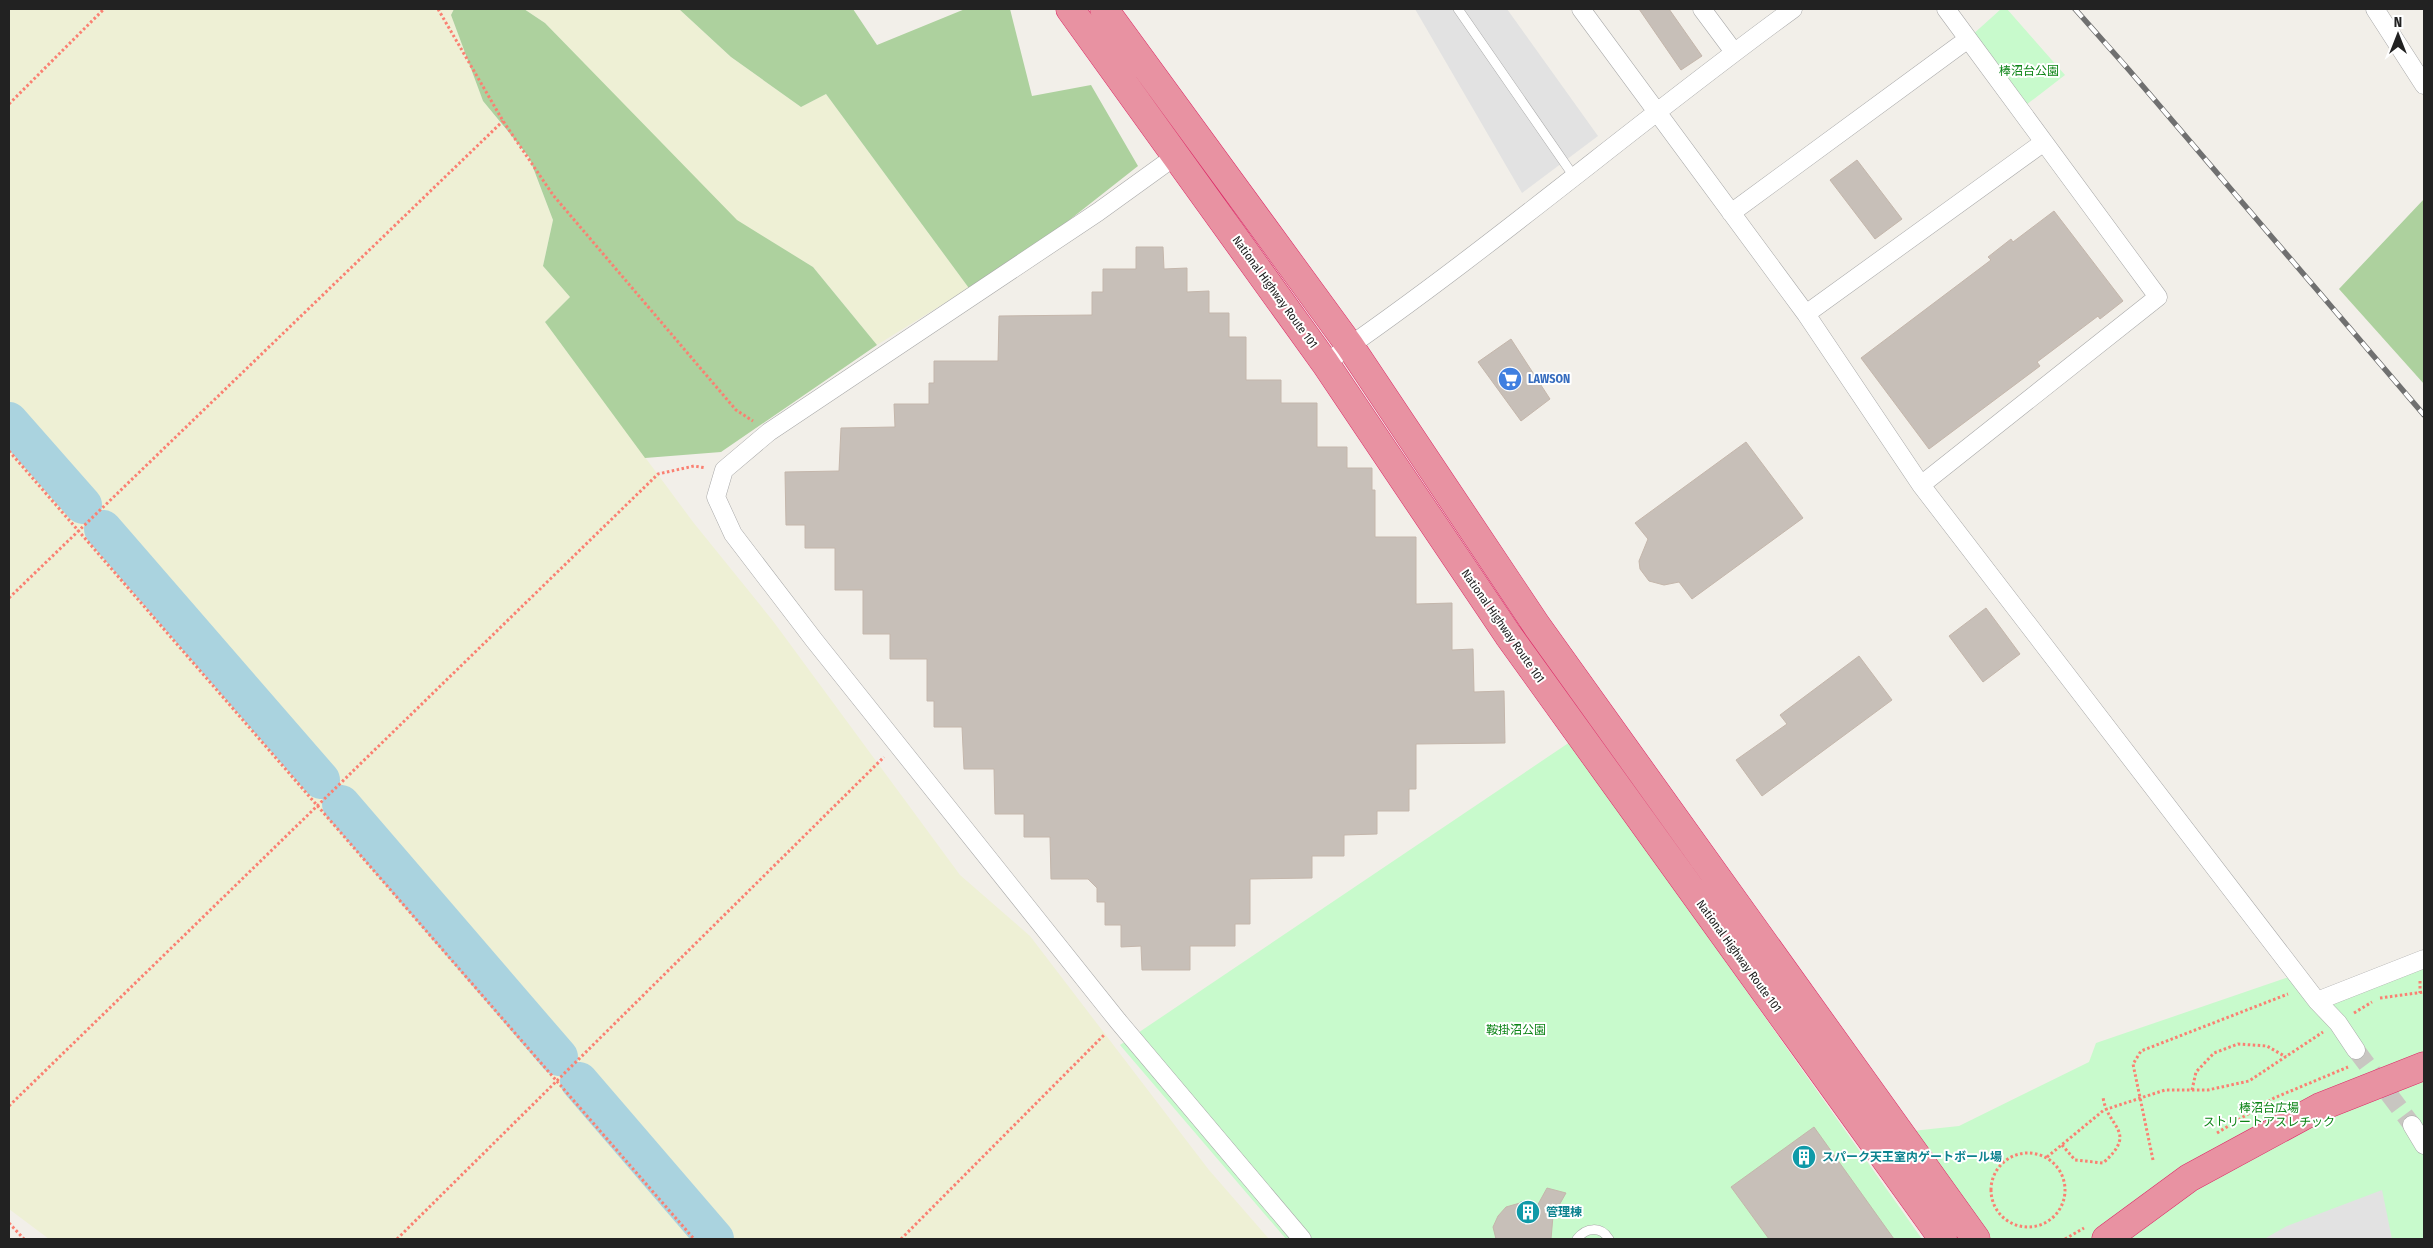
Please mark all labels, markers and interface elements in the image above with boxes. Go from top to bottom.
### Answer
north arrow [2373,10,2423,60]
text: N [2394,14,2402,31]
park label: 棒沼台公園 [1999,64,2059,78]
street label: National Highway Route 101 [1230,233,1320,351]
supermarket icon: LAWSON [1497,366,1523,392]
place label: LAWSON [1528,372,1570,386]
street label: National Highway Route 101 [1459,567,1547,685]
street label: National Highway Route 101 [1694,897,1784,1015]
park label: 鞍掛沼公園 [1486,1023,1546,1037]
park label: 棒沼台広場 ストリートアスレチック [2203,1101,2335,1129]
building icon: スパーク天王室内ゲートボール場 [1791,1144,1817,1170]
place label: スパーク天王室内ゲートボール場 [1822,1150,2002,1164]
building icon: 管理棟 [1515,1199,1541,1225]
place label: 管理棟 [1546,1205,1582,1219]

